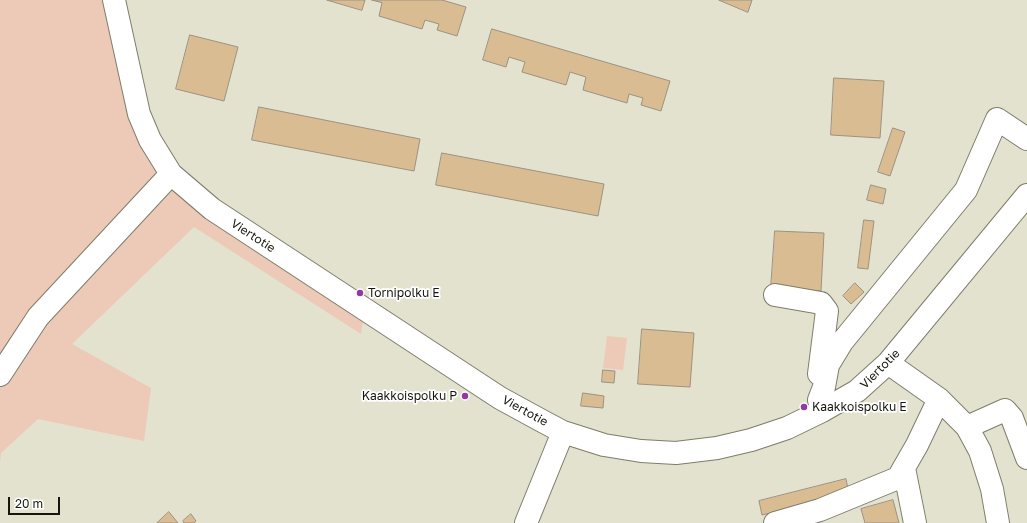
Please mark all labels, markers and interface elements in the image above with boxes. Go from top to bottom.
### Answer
street label: Viertotie [228,216,278,256]
place label: Tornipolku E [368,286,440,300]
marker: Tornipolku E [355,288,365,298]
street label: Viertotie [857,346,903,392]
place label: Kaakkoispolku P [362,389,457,403]
marker: Kaakkoispolku P [460,391,470,401]
street label: Viertotie [500,393,550,429]
place label: Kaakkoispolku E [812,400,907,414]
marker: Kaakkoispolku E [799,402,809,412]
scale bar [10,489,62,515]
text: 20 m [15,496,43,511]

